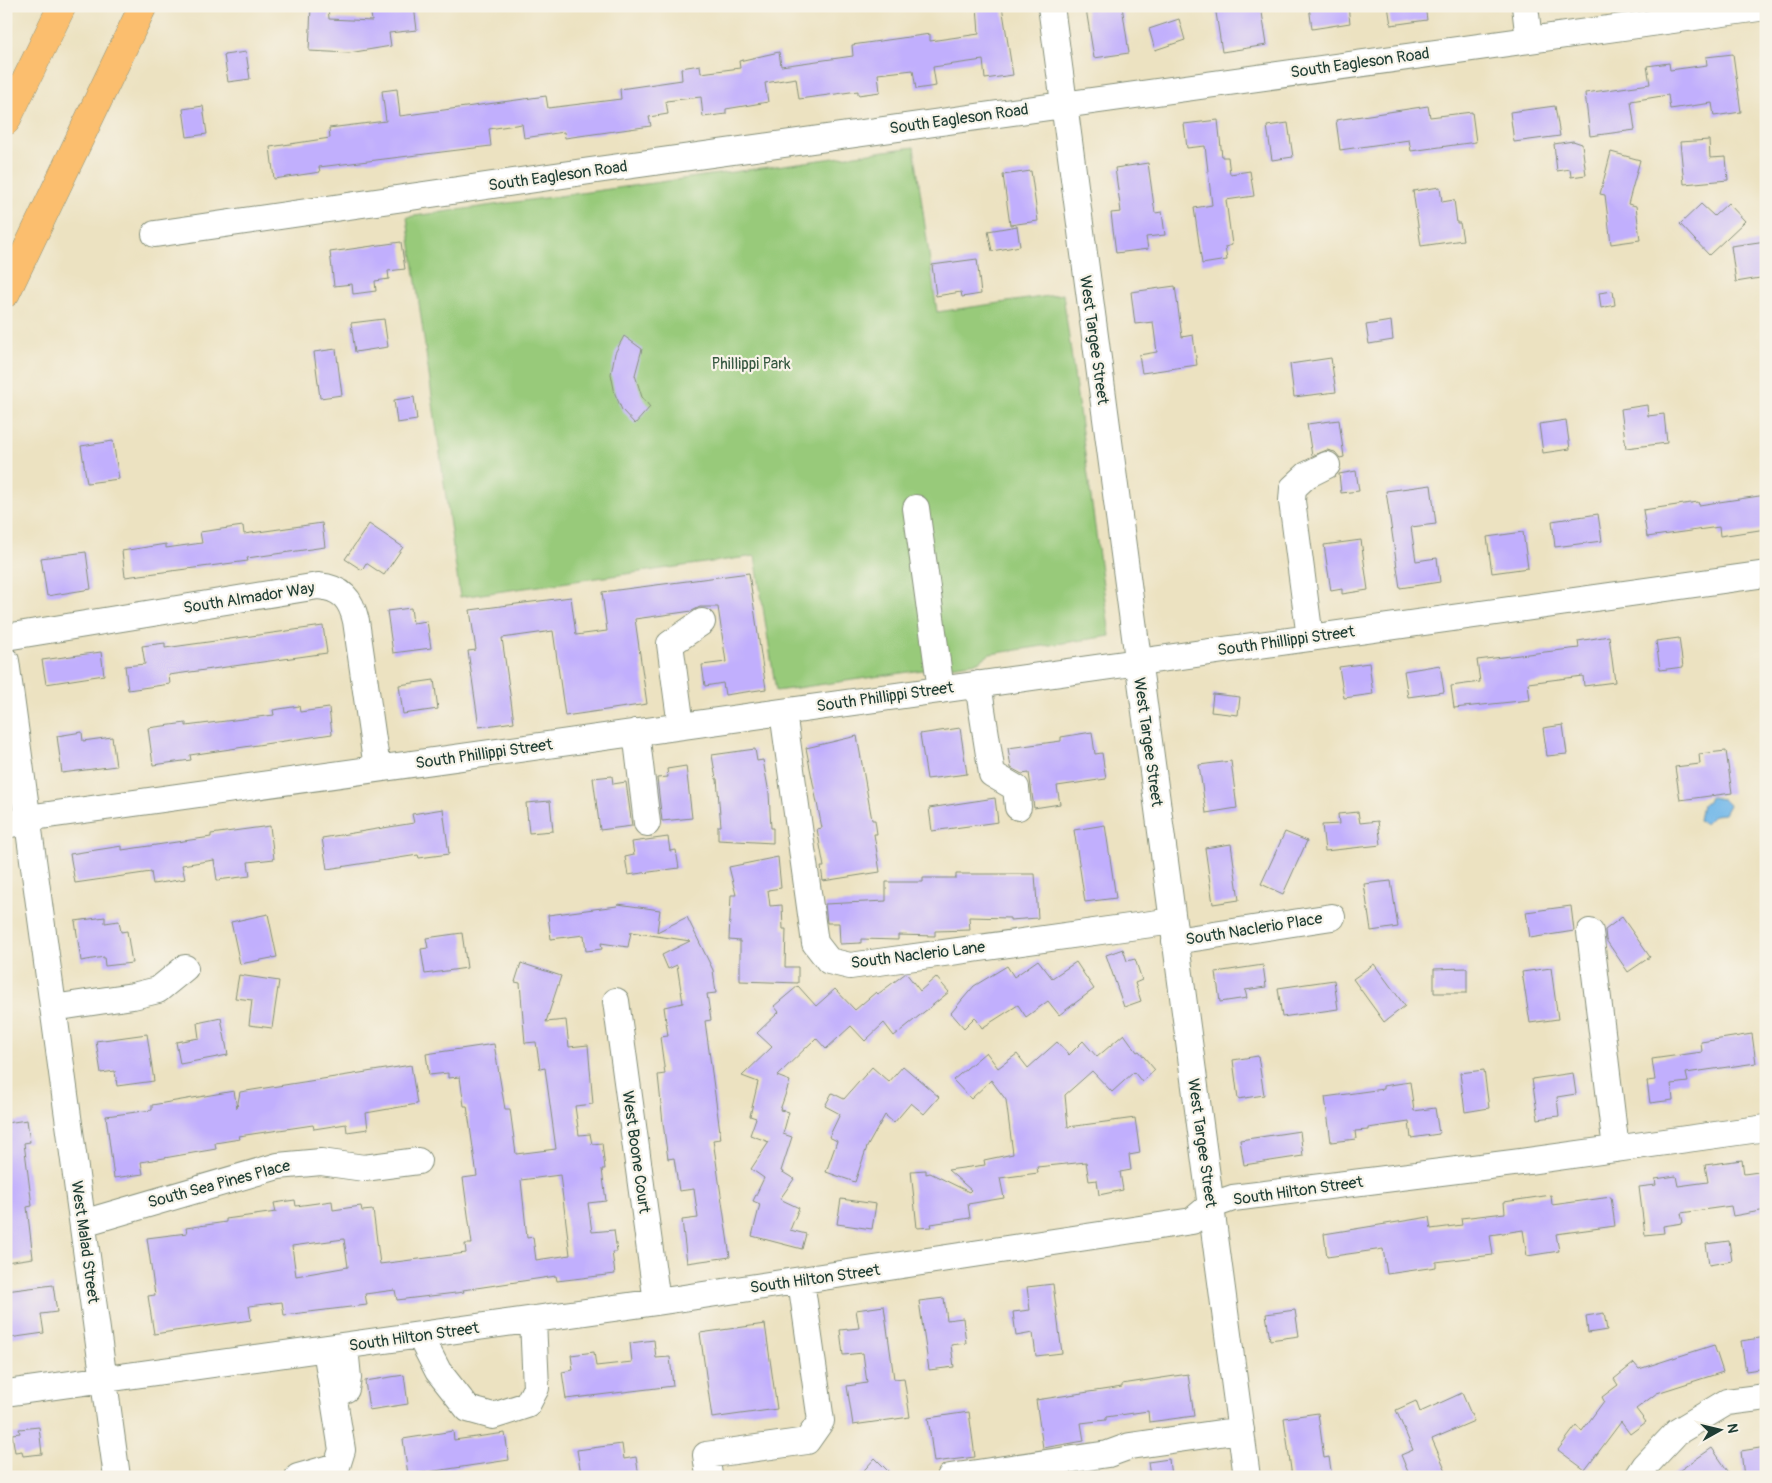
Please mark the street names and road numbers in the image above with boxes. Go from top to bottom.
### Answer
street label: South Eagleson Road [1289,43,1431,83]
street label: South Eagleson Road [888,99,1030,139]
street label: South Eagleson Road [487,156,629,196]
street label: West Targee Street [1075,274,1113,406]
street label: South Almador Way [182,578,316,618]
street label: South Phillippi Street [1216,621,1356,661]
street label: West Targee Street [1129,676,1167,808]
street label: South Phillippi Street [815,677,955,717]
street label: South Phillippi Street [414,734,554,774]
street label: South Naclerio Place [1184,908,1324,950]
street label: South Naclerio Lane [850,937,986,973]
street label: West Targee Street [1183,1077,1221,1209]
street label: West Boone Court [617,1089,655,1215]
street label: South Sea Pines Place [146,1155,293,1213]
street label: South Hilton Street [1232,1172,1365,1210]
street label: West Malad Street [67,1179,104,1305]
street label: South Hilton Street [749,1260,882,1298]
street label: South Hilton Street [348,1318,481,1356]

